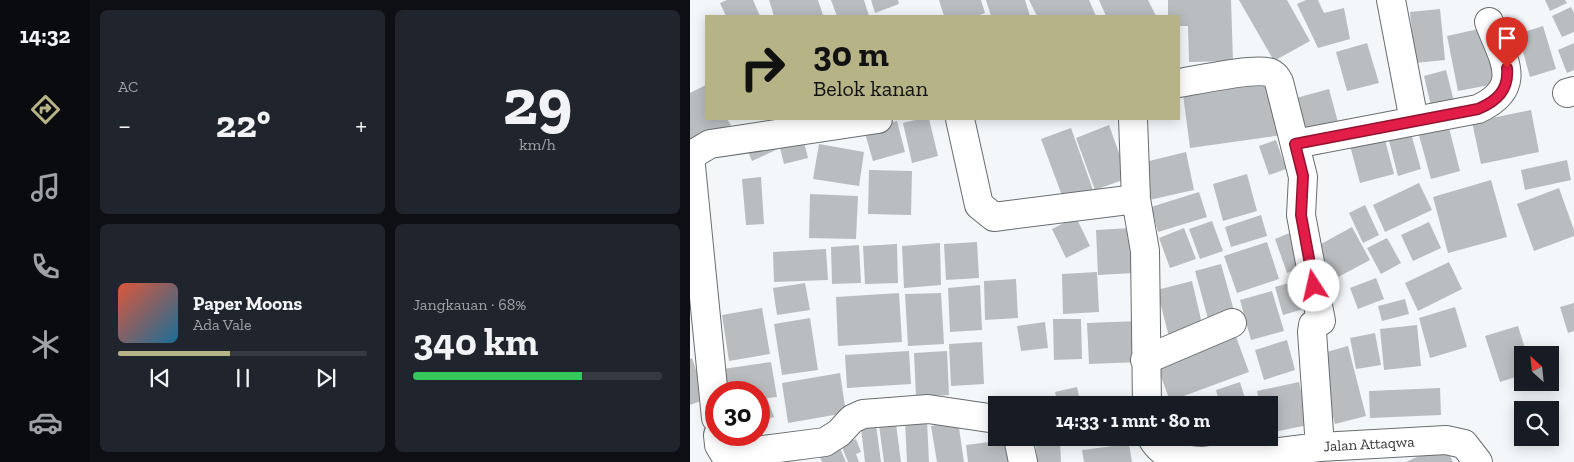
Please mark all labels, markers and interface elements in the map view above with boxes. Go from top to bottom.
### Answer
pin [1486,17,1528,68]
text: 14:32 [20,22,70,49]
icon: arrive [1493,24,1521,52]
text: 30 m [813,33,889,75]
icon: right [730,35,795,100]
text: 29 [503,63,572,141]
text: Belok kanan [813,75,928,102]
text: AC [118,77,138,96]
icon: directions [28,92,63,127]
text: 22° [216,101,270,147]
text: − [118,109,131,142]
text: + [355,109,367,142]
text: km/h [519,135,556,154]
icon: music [28,170,63,205]
icon: phone [28,249,63,284]
position arrow [1287,259,1339,311]
text: Paper Moons [193,292,302,315]
text: Jangkauan · 68% [413,295,526,314]
text: Ada Vale [193,315,252,334]
text: 340 km [413,319,538,365]
icon: climate [28,327,63,362]
north arrow [1514,346,1559,391]
map controls [1514,346,1559,446]
icon: previous [146,364,174,392]
icon: pause [229,364,257,392]
icon: next [312,364,340,392]
speed limit sign: 30 [705,381,770,446]
button: search [1514,401,1559,446]
icon: car [28,405,63,440]
text: 14:33 · 1 mnt · 80 m [1056,409,1210,432]
street label: Jalan Attaqwa [1323,433,1415,455]

